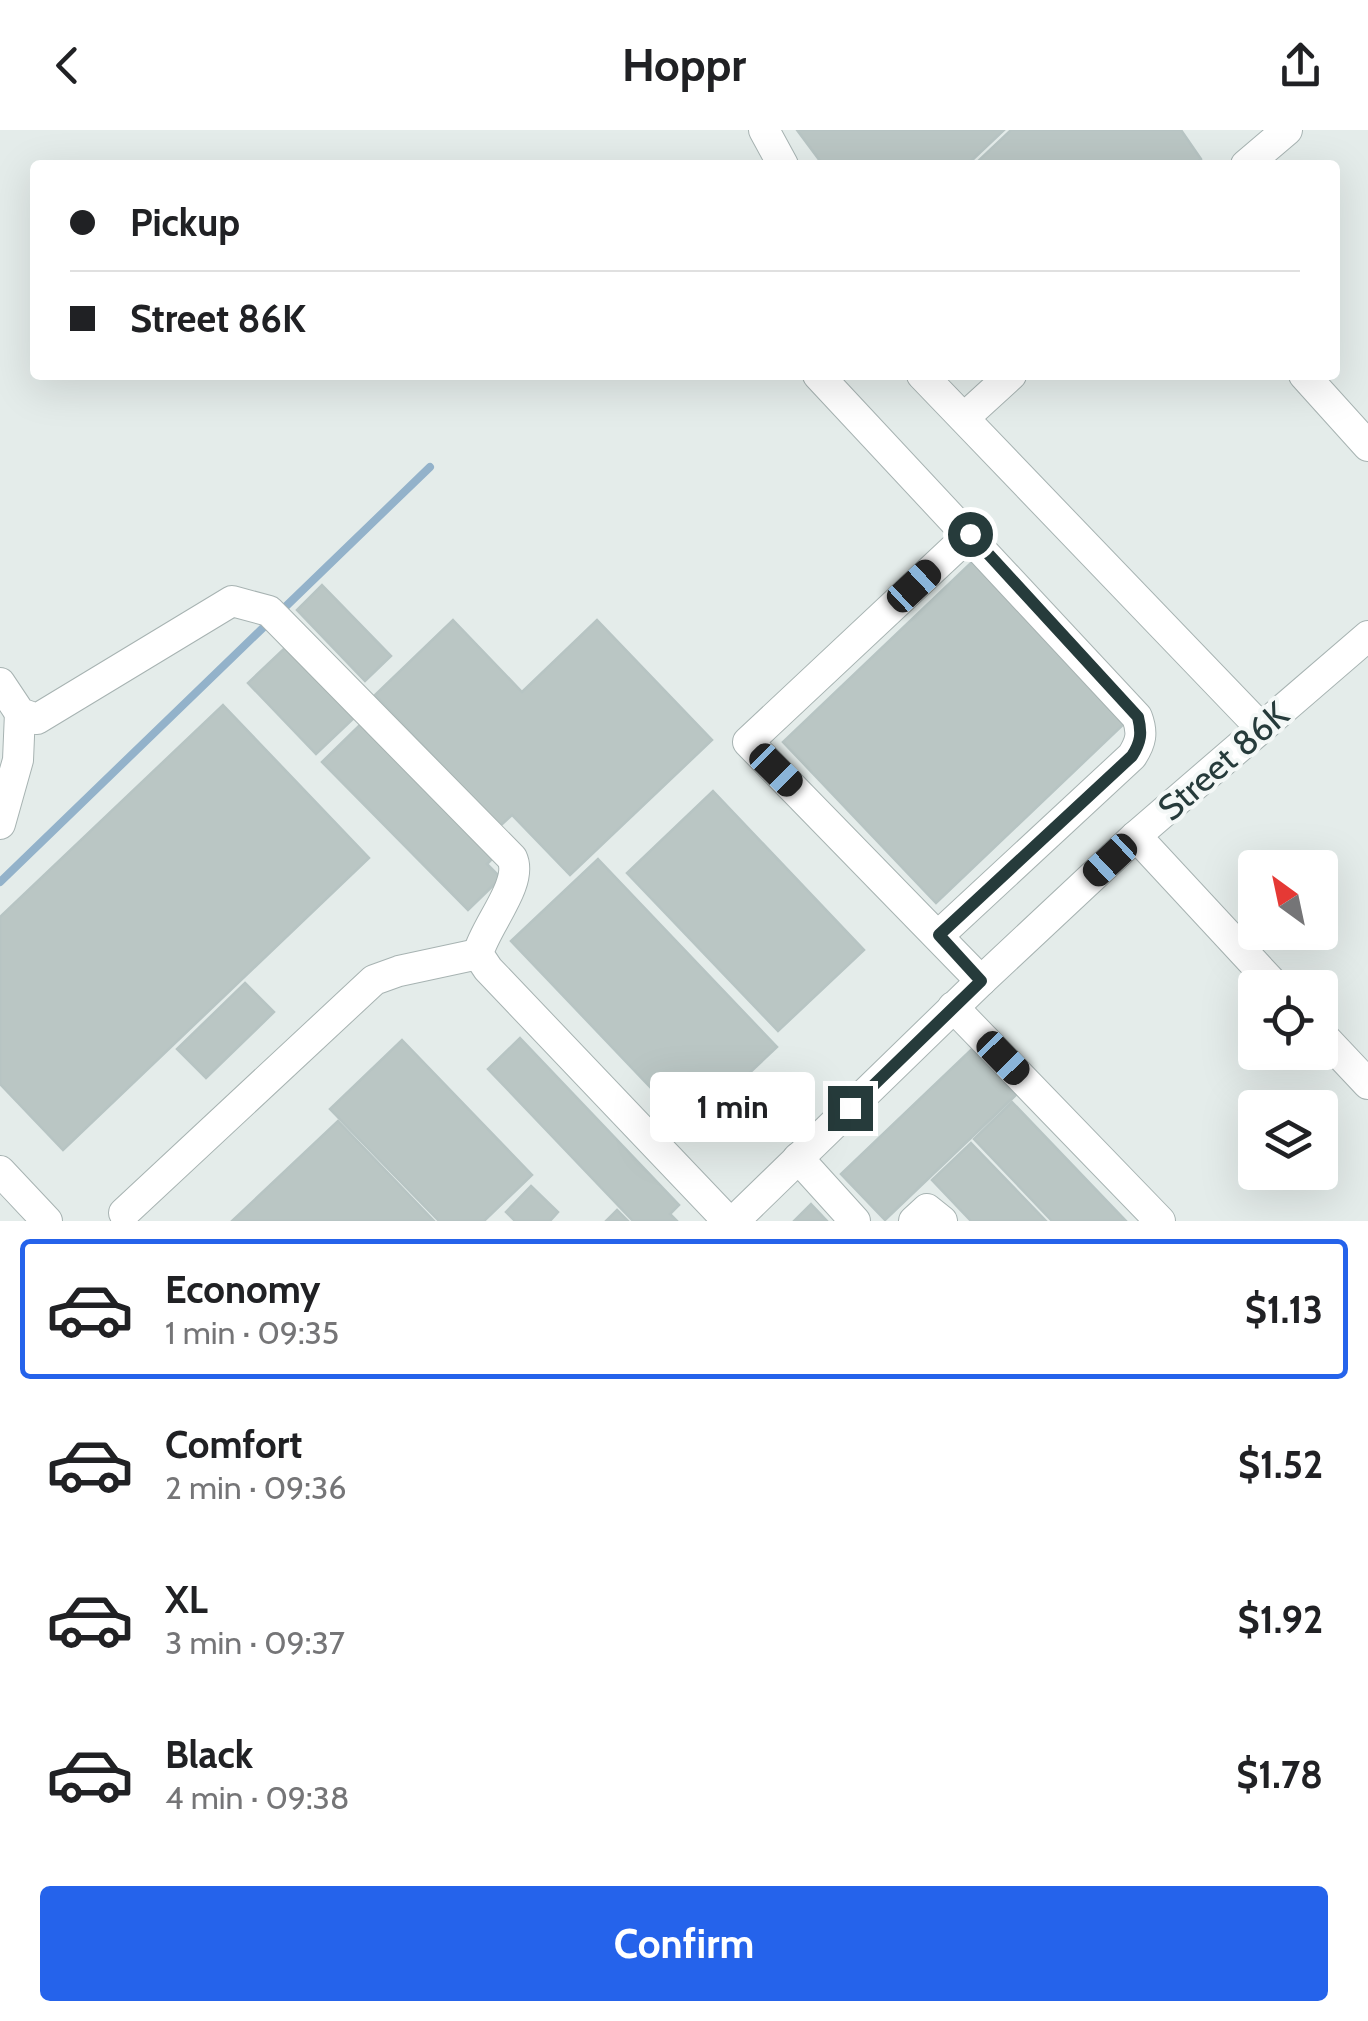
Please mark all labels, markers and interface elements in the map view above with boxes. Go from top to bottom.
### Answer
icon: back [40,38,95,93]
text: Hoppr [622,38,746,92]
icon: share [1273,38,1328,93]
text: Pickup [130,199,240,246]
text: Street 86K [130,295,306,342]
route start [948,512,993,557]
car [882,555,946,617]
street label: Street 86K [1149,693,1297,829]
car [744,738,808,802]
car [1078,829,1142,891]
north arrow [1238,850,1338,950]
map controls [1238,850,1338,1190]
button: locate [1238,970,1338,1070]
car [971,1026,1035,1090]
callout: 1 min [650,1073,815,1143]
route end [828,1086,873,1131]
text: 1 min [696,1087,769,1126]
button: layers [1238,1090,1338,1190]
icon: car [45,1264,135,1354]
text: Economy [165,1266,320,1313]
text: $1.13 [1245,1286,1323,1333]
text: 1 min · 09:35 [165,1313,339,1352]
icon: car [45,1419,135,1509]
text: Comfort [165,1421,302,1468]
text: $1.52 [1238,1441,1323,1488]
text: 2 min · 09:36 [165,1468,346,1507]
icon: car [45,1574,135,1664]
text: XL [165,1576,208,1623]
text: $1.92 [1238,1596,1323,1643]
text: 3 min · 09:37 [165,1623,345,1662]
icon: car [45,1729,135,1819]
text: Black [165,1731,253,1778]
text: $1.78 [1236,1751,1323,1798]
text: 4 min · 09:38 [165,1778,349,1817]
button: Confirm [40,1886,1328,2001]

